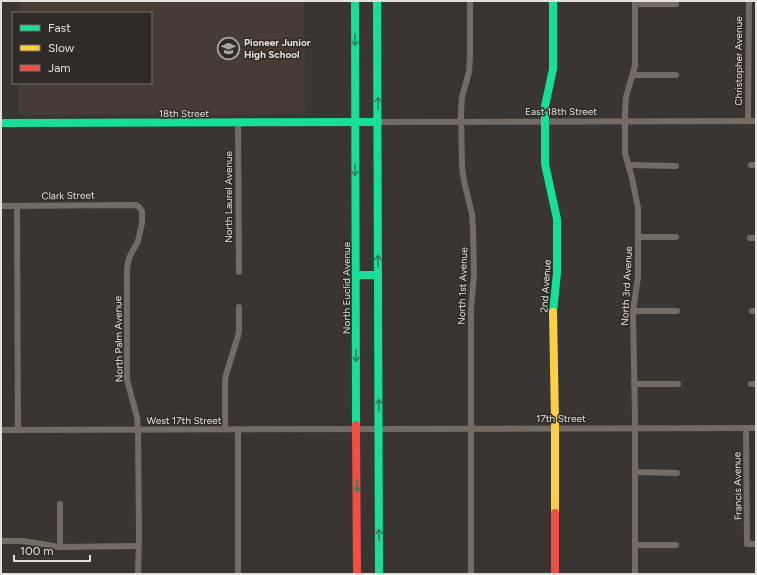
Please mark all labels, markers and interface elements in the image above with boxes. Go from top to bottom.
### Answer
legend [12,12,152,84]
street label: Christopher Avenue [732,16,745,106]
text: Fast [48,21,71,35]
one-way arrow [351,33,359,46]
school or university icon: Pioneer Junior High School [215,35,241,61]
place label: Pioneer Junior High School [244,36,311,61]
text: Slow [48,41,75,55]
text: Jam [48,61,71,75]
one-way arrow [374,97,382,110]
street label: East 18th Street [525,105,597,118]
street label: 18th Street [159,107,209,120]
street label: North Laurel Avenue [222,150,235,243]
one-way arrow [351,163,359,176]
street label: Clark Street [41,189,95,202]
street label: North Euclid Avenue [340,241,353,334]
street label: North 3rd Avenue [618,245,635,326]
street label: North 1st Avenue [455,246,470,325]
one-way arrow [374,255,382,268]
street label: 2nd Avenue [537,258,554,313]
street label: North Palm Avenue [111,295,126,382]
one-way arrow [352,349,360,362]
one-way arrow [375,399,383,412]
street label: 17th Street [536,412,586,425]
street label: West 17th Street [147,414,222,427]
street label: Francis Avenue [730,451,745,520]
one-way arrow [353,479,361,492]
one-way arrow [375,529,383,542]
scale bar [14,537,90,563]
text: 100 m [20,544,54,558]

